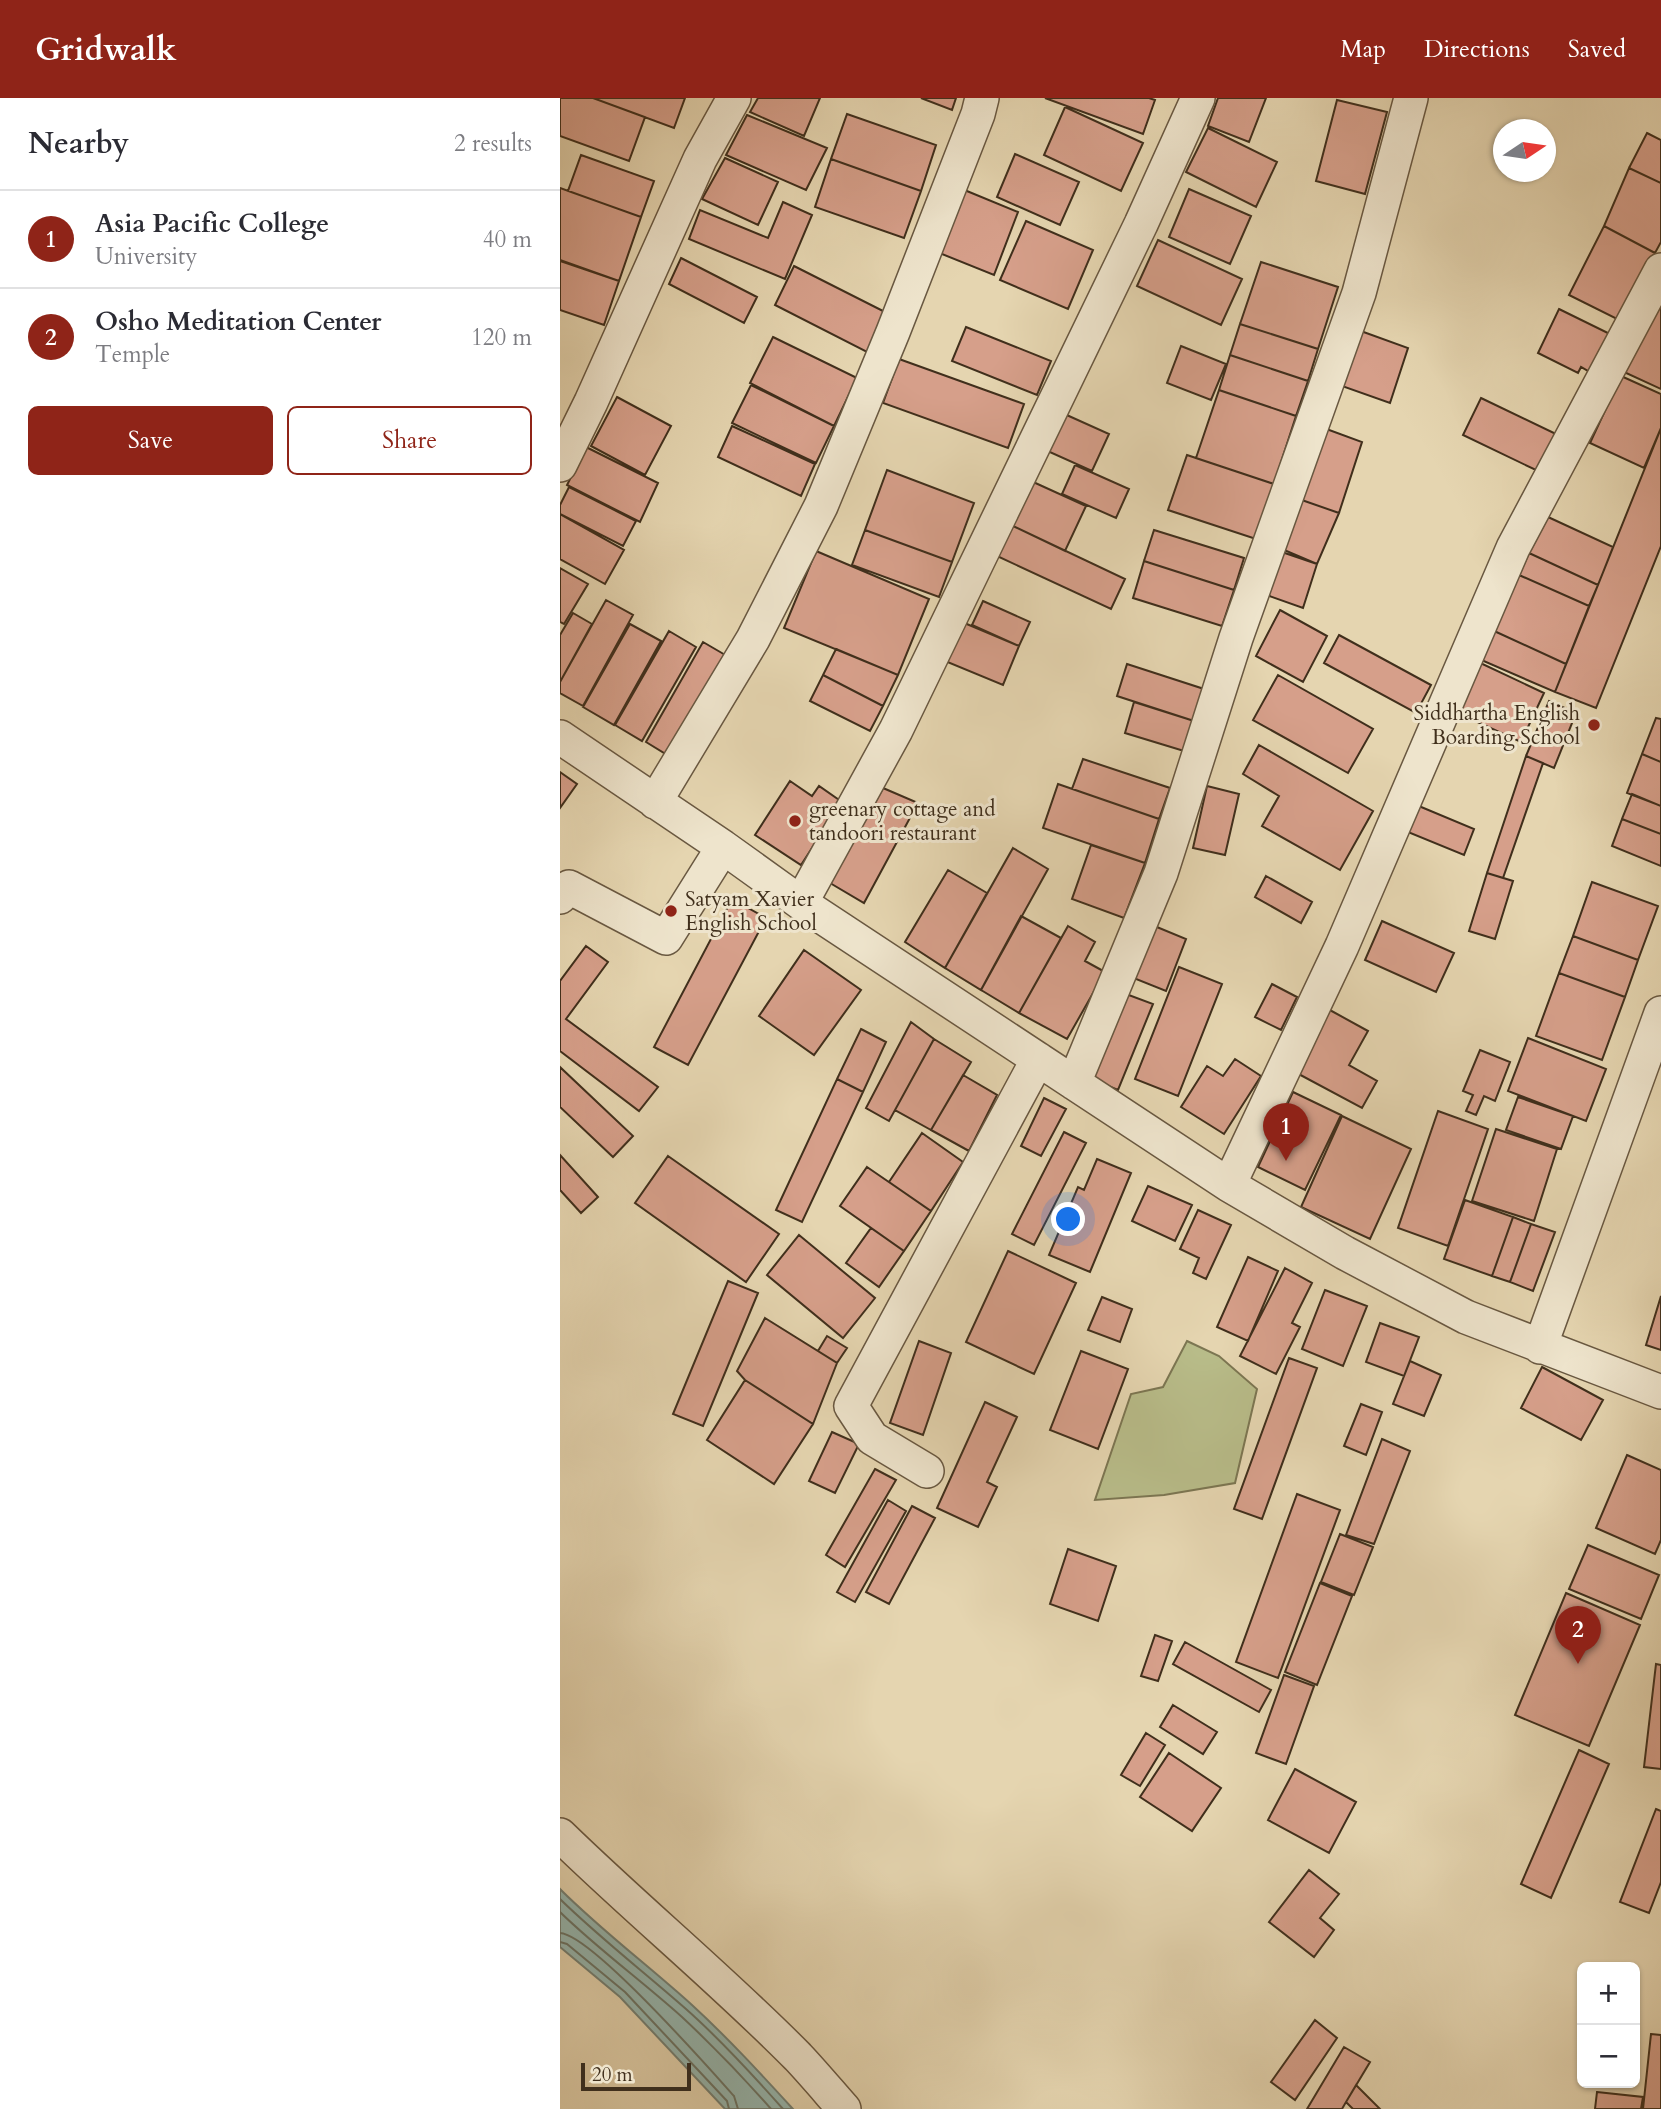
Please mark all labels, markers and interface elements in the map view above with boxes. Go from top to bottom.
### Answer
text: Gridwalk [35,27,177,72]
text: Map [1340,33,1386,66]
text: Directions [1424,33,1530,66]
text: Saved [1568,33,1626,66]
north arrow [1493,119,1556,182]
text: Nearby [28,123,129,164]
text: 2 results [454,128,532,159]
text: Asia Pacific College [95,206,329,241]
text: 1 [45,224,57,255]
text: 40 m [483,224,532,255]
text: University [95,241,197,272]
text: Osho Meditation Center [95,304,381,339]
text: 2 [45,322,57,353]
text: 120 m [471,322,532,353]
text: Temple [95,339,170,370]
button: Save [28,406,273,475]
button: Share [287,406,532,475]
place label: Siddhartha English Boarding School [1414,699,1580,752]
marker: Siddhartha English Boarding School [1586,717,1602,733]
place label: greenary cottage and tandoori restaurant [809,795,995,848]
marker: greenary cottage and tandoori restaurant [787,813,803,829]
place label: Satyam Xavier English School [685,885,817,938]
marker: Satyam Xavier English School [663,903,679,919]
pin: 1 [1263,1103,1309,1161]
your location [1051,1202,1085,1236]
pin: 2 [1555,1606,1601,1664]
map controls [1577,1962,1640,2088]
button: + [1577,1962,1640,2025]
button: − [1577,2025,1640,2088]
scale bar [581,2060,691,2092]
text: 20 m [592,2062,633,2088]

